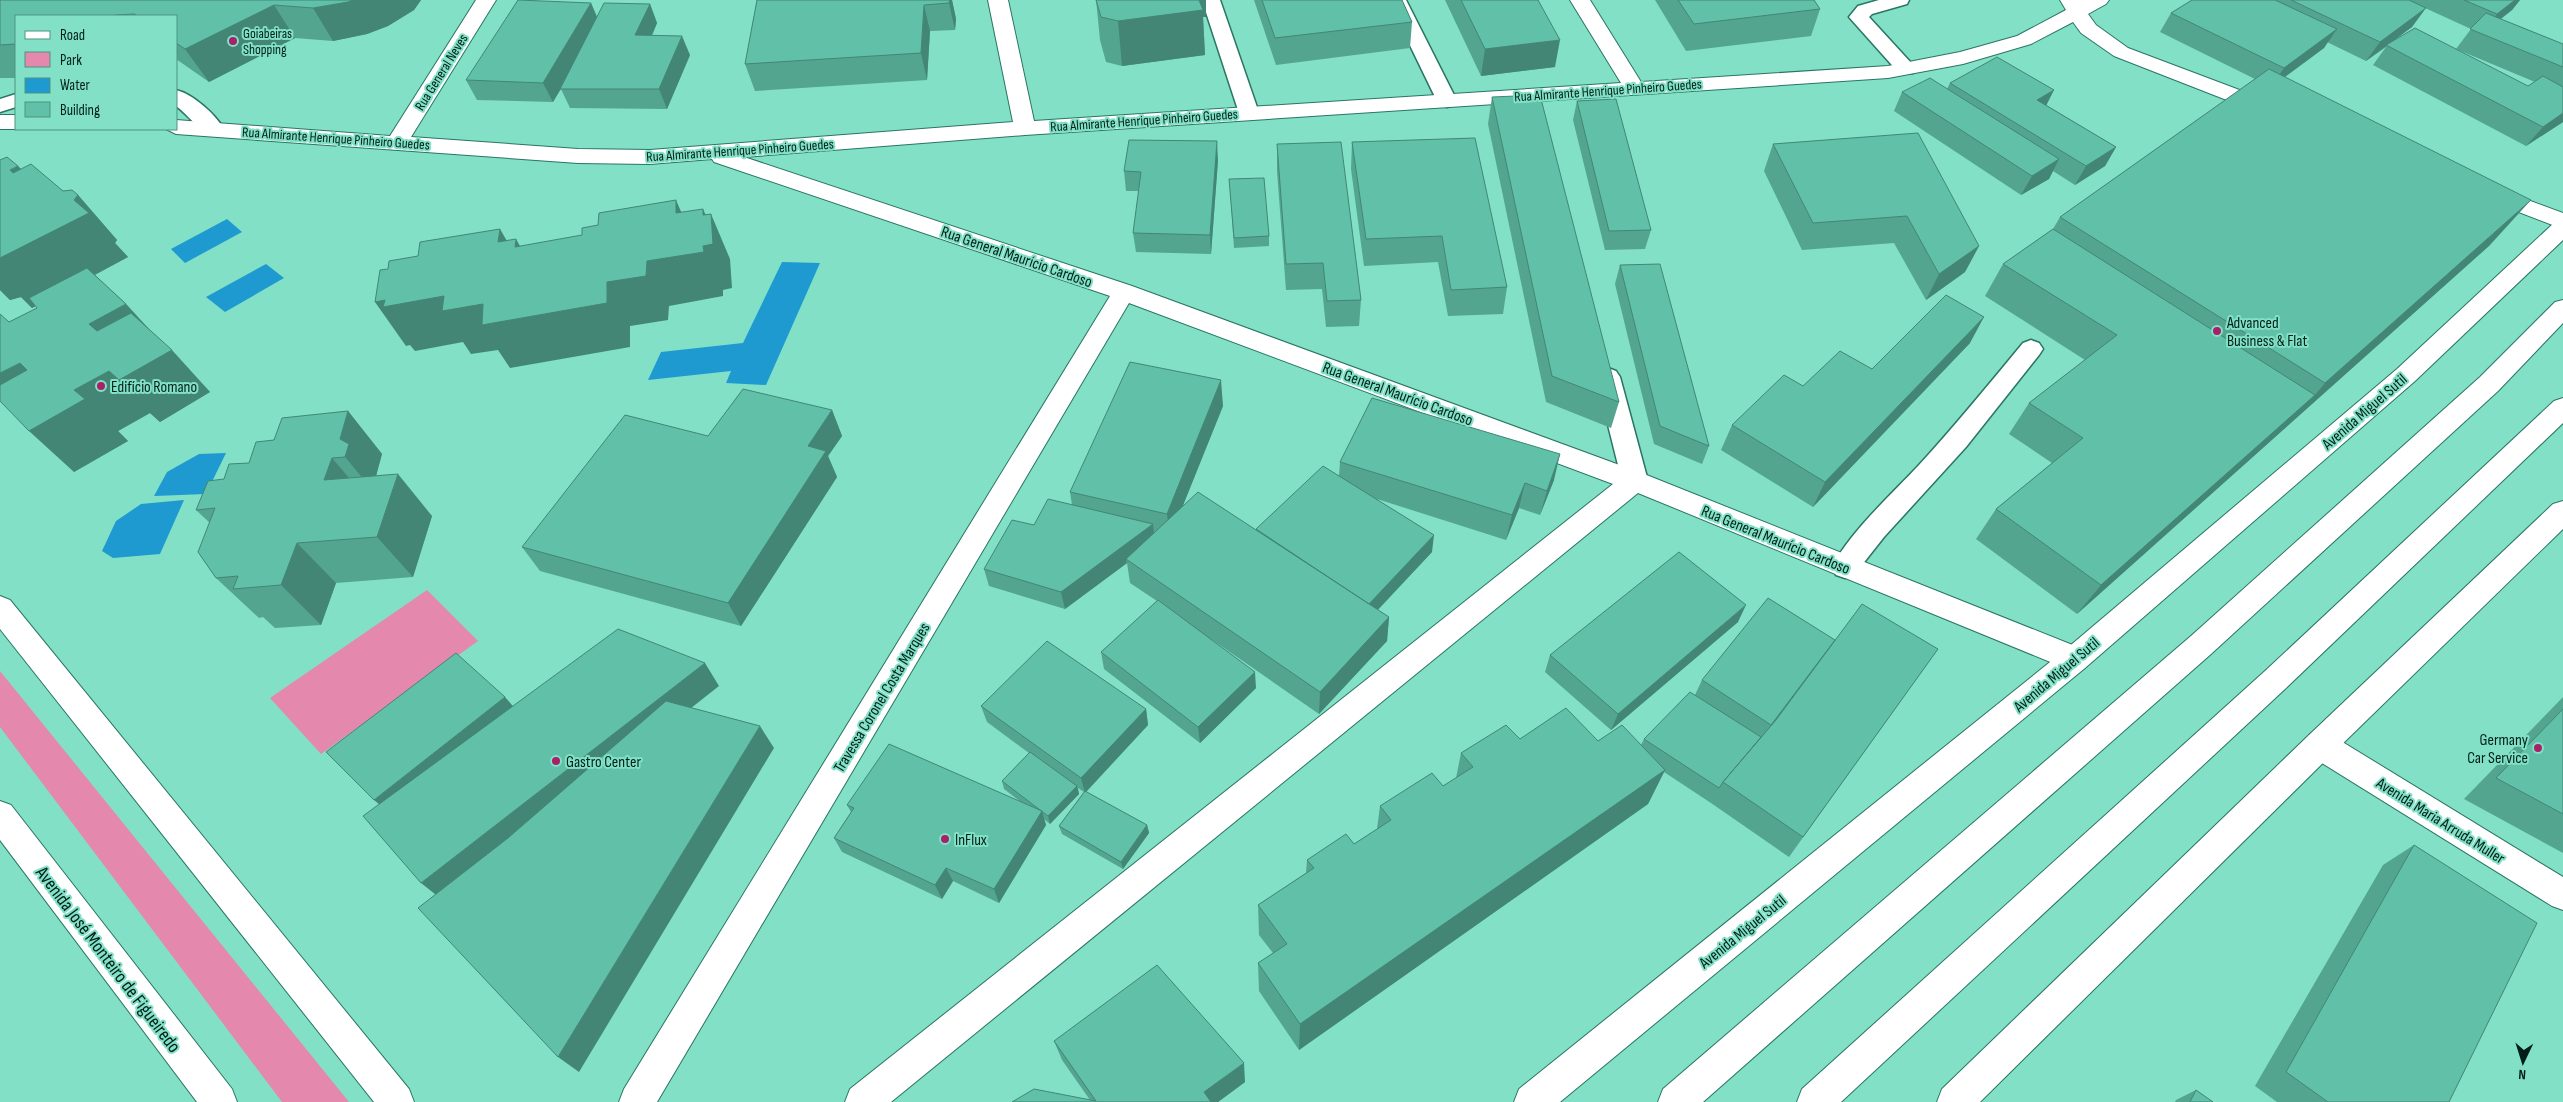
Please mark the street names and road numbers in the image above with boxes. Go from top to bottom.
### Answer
street label: Rua General Neves [411,31,472,114]
street label: Rua Almirante Henrique Pinheiro Guedes [1514,75,1702,106]
street label: Rua Almirante Henrique Pinheiro Guedes [1050,105,1238,136]
street label: Rua Almirante Henrique Pinheiro Guedes [242,123,430,154]
street label: Rua Almirante Henrique Pinheiro Guedes [646,135,834,166]
street label: Rua General Maurício Cardoso [938,223,1095,292]
street label: Rua General Maurício Cardoso [1320,358,1475,430]
street label: Avenida Miguel Sutil [2318,370,2411,455]
street label: Rua General Maurício Cardoso [1698,502,1853,579]
street label: Travessa Coronel Costa Marques [830,619,935,776]
street label: Avenida Miguel Sutil [2009,634,2104,717]
street label: Avenida Maria Arruda Muller [2372,774,2508,869]
street label: Avenida José Monteiro de Figueiredo [30,861,185,1058]
street label: Avenida Miguel Sutil [1695,891,1790,974]

